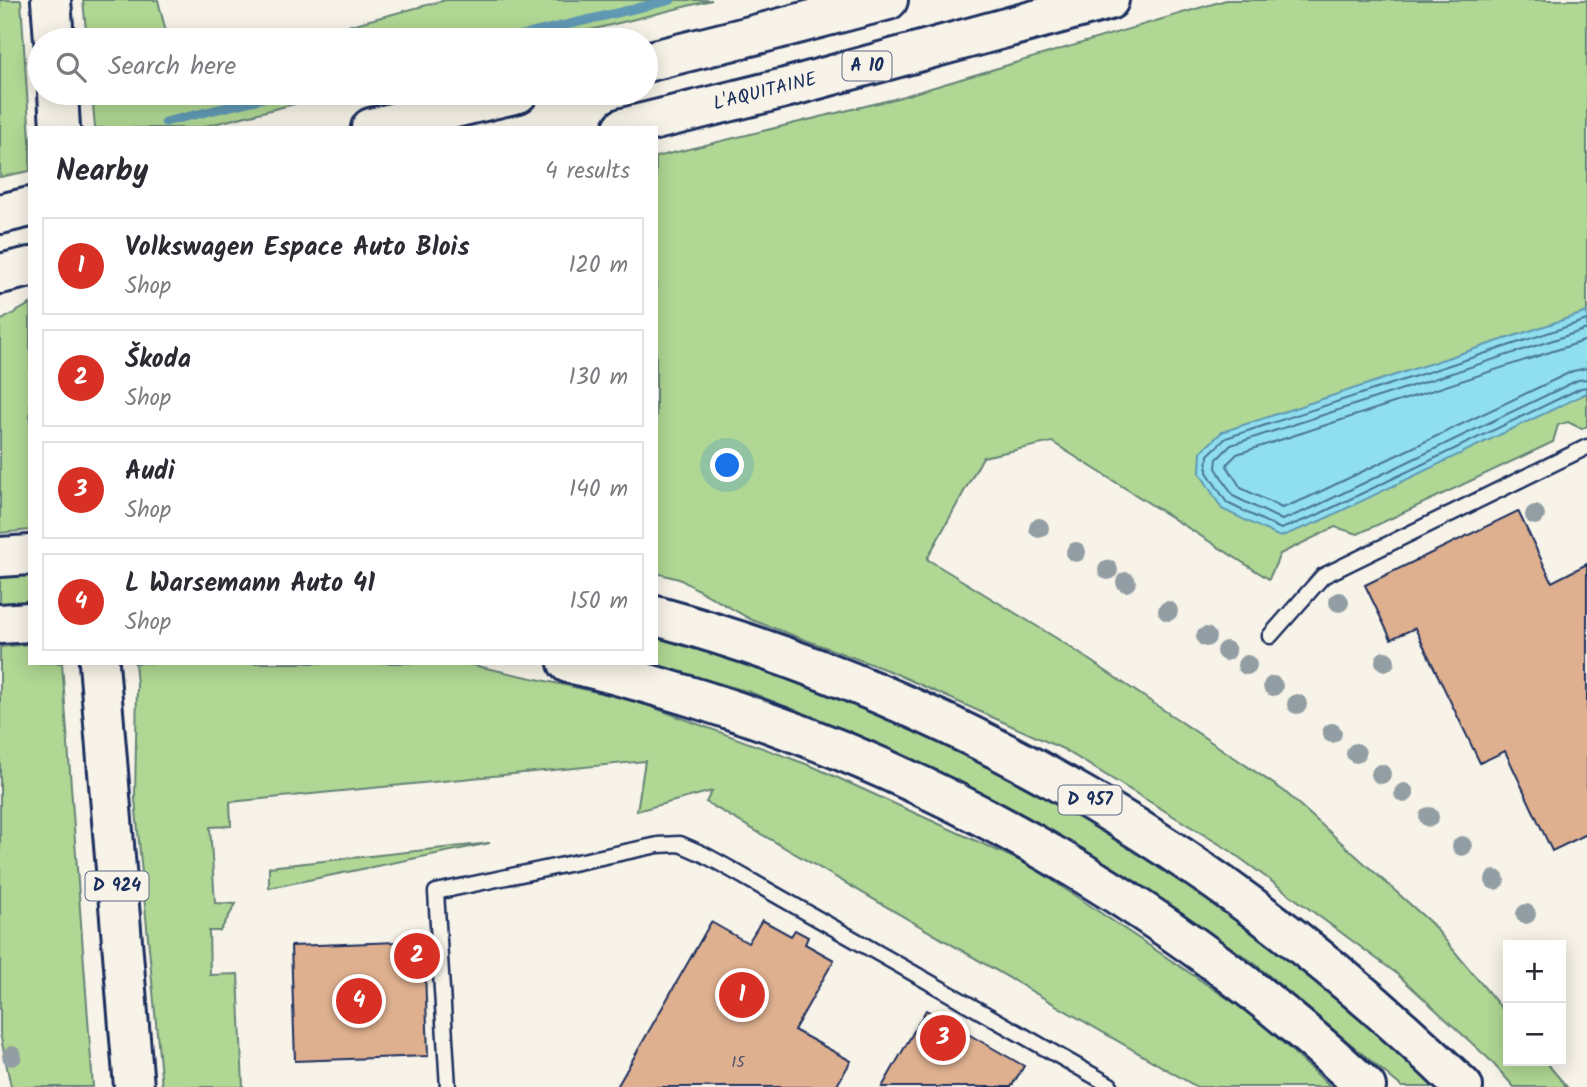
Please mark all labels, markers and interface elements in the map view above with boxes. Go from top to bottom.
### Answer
search box [28,28,658,105]
text: Search here [108,46,236,88]
icon: search [52,48,90,86]
road number: A 10 [842,52,892,80]
street label: L'AQUITAINE [710,64,821,119]
text: Nearby [56,148,148,196]
text: 4 results [545,154,630,190]
text: Volkswagen Espace Auto Blois [125,227,470,269]
text: 1 [78,248,84,284]
text: 120 m [568,248,628,284]
text: Shop [125,269,171,305]
text: Škoda [125,339,191,381]
text: 2 [74,360,88,396]
text: 130 m [569,360,628,396]
text: Shop [125,381,171,417]
your location [710,448,744,482]
text: Audi [125,451,175,493]
text: 3 [75,472,87,508]
text: 140 m [569,472,628,508]
text: Shop [125,493,171,529]
text: L Warsemann Auto 41 [125,563,375,605]
text: 4 [75,584,87,620]
text: 150 m [569,584,628,620]
text: Shop [125,605,171,641]
road number: D 957 [1058,786,1122,814]
road number: D 924 [86,872,148,900]
pin: 2 [394,930,440,982]
map controls [1503,940,1566,1066]
button: + [1503,940,1566,1003]
pin: 1 [719,969,765,1021]
pin: 4 [336,975,382,1027]
button: − [1503,1003,1566,1066]
pin: 3 [920,1012,966,1064]
house number: 15 [731,1050,746,1075]

